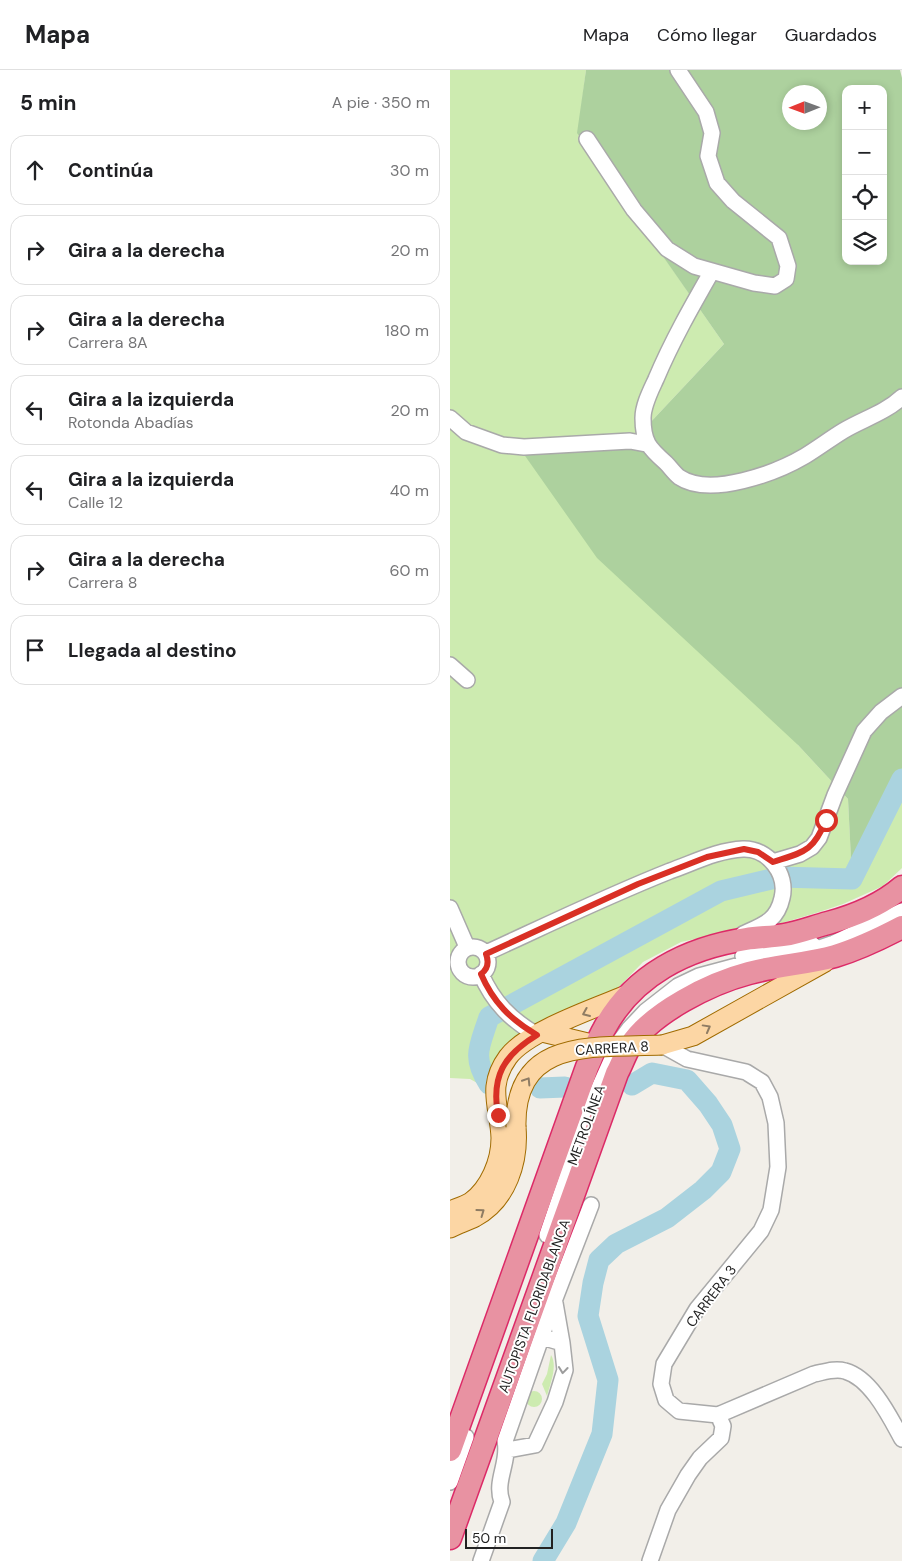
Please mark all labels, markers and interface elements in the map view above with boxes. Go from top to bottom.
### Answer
text: Mapa [25,19,90,50]
text: Mapa [583,23,629,47]
text: Cómo llegar [657,23,757,47]
text: Guardados [785,23,877,47]
north arrow [782,85,827,130]
map controls [842,85,887,265]
button: + [842,85,887,130]
text: 5 min [20,89,76,117]
text: A pie · 350 m [332,92,430,113]
button: − [842,130,887,175]
icon: ahead [21,156,49,184]
text: Continúa [68,158,153,183]
text: 30 m [390,160,429,181]
button: locate [842,175,887,220]
button: layers [842,220,887,265]
icon: right [21,236,49,264]
text: Gira a la derecha [68,238,225,263]
text: 20 m [390,240,429,261]
text: Gira a la derecha [68,307,225,332]
icon: right [21,316,49,344]
text: 180 m [385,320,429,341]
text: Carrera 8A [68,332,148,353]
text: Gira a la izquierda [68,387,234,412]
icon: left [21,396,49,424]
text: 20 m [390,400,429,421]
text: Rotonda Abadías [68,412,194,433]
text: Gira a la izquierda [68,467,234,492]
icon: left [21,476,49,504]
text: 40 m [390,480,429,501]
text: Calle 12 [68,492,123,513]
text: Gira a la derecha [68,547,225,572]
icon: right [21,556,49,584]
text: 60 m [389,560,429,581]
text: Carrera 8 [68,572,137,593]
icon: arrive [21,636,49,664]
text: Llegada al destino [68,638,237,663]
route start [815,809,838,832]
one-way arrow [582,1006,591,1017]
one-way arrow [702,1025,711,1035]
street label: CARRERA 8 [575,1037,649,1059]
one-way arrow [520,1077,530,1086]
street label: METROLÍNEA [563,1082,609,1168]
route end [487,1104,510,1127]
one-way arrow [475,1210,484,1218]
street label: AUTOPISTA FLORIDABLANCA [494,1217,574,1395]
street label: CARRERA 3 [682,1261,740,1331]
one-way arrow [558,1367,569,1375]
scale bar [465,1526,552,1549]
text: 50 m [472,1529,506,1547]

